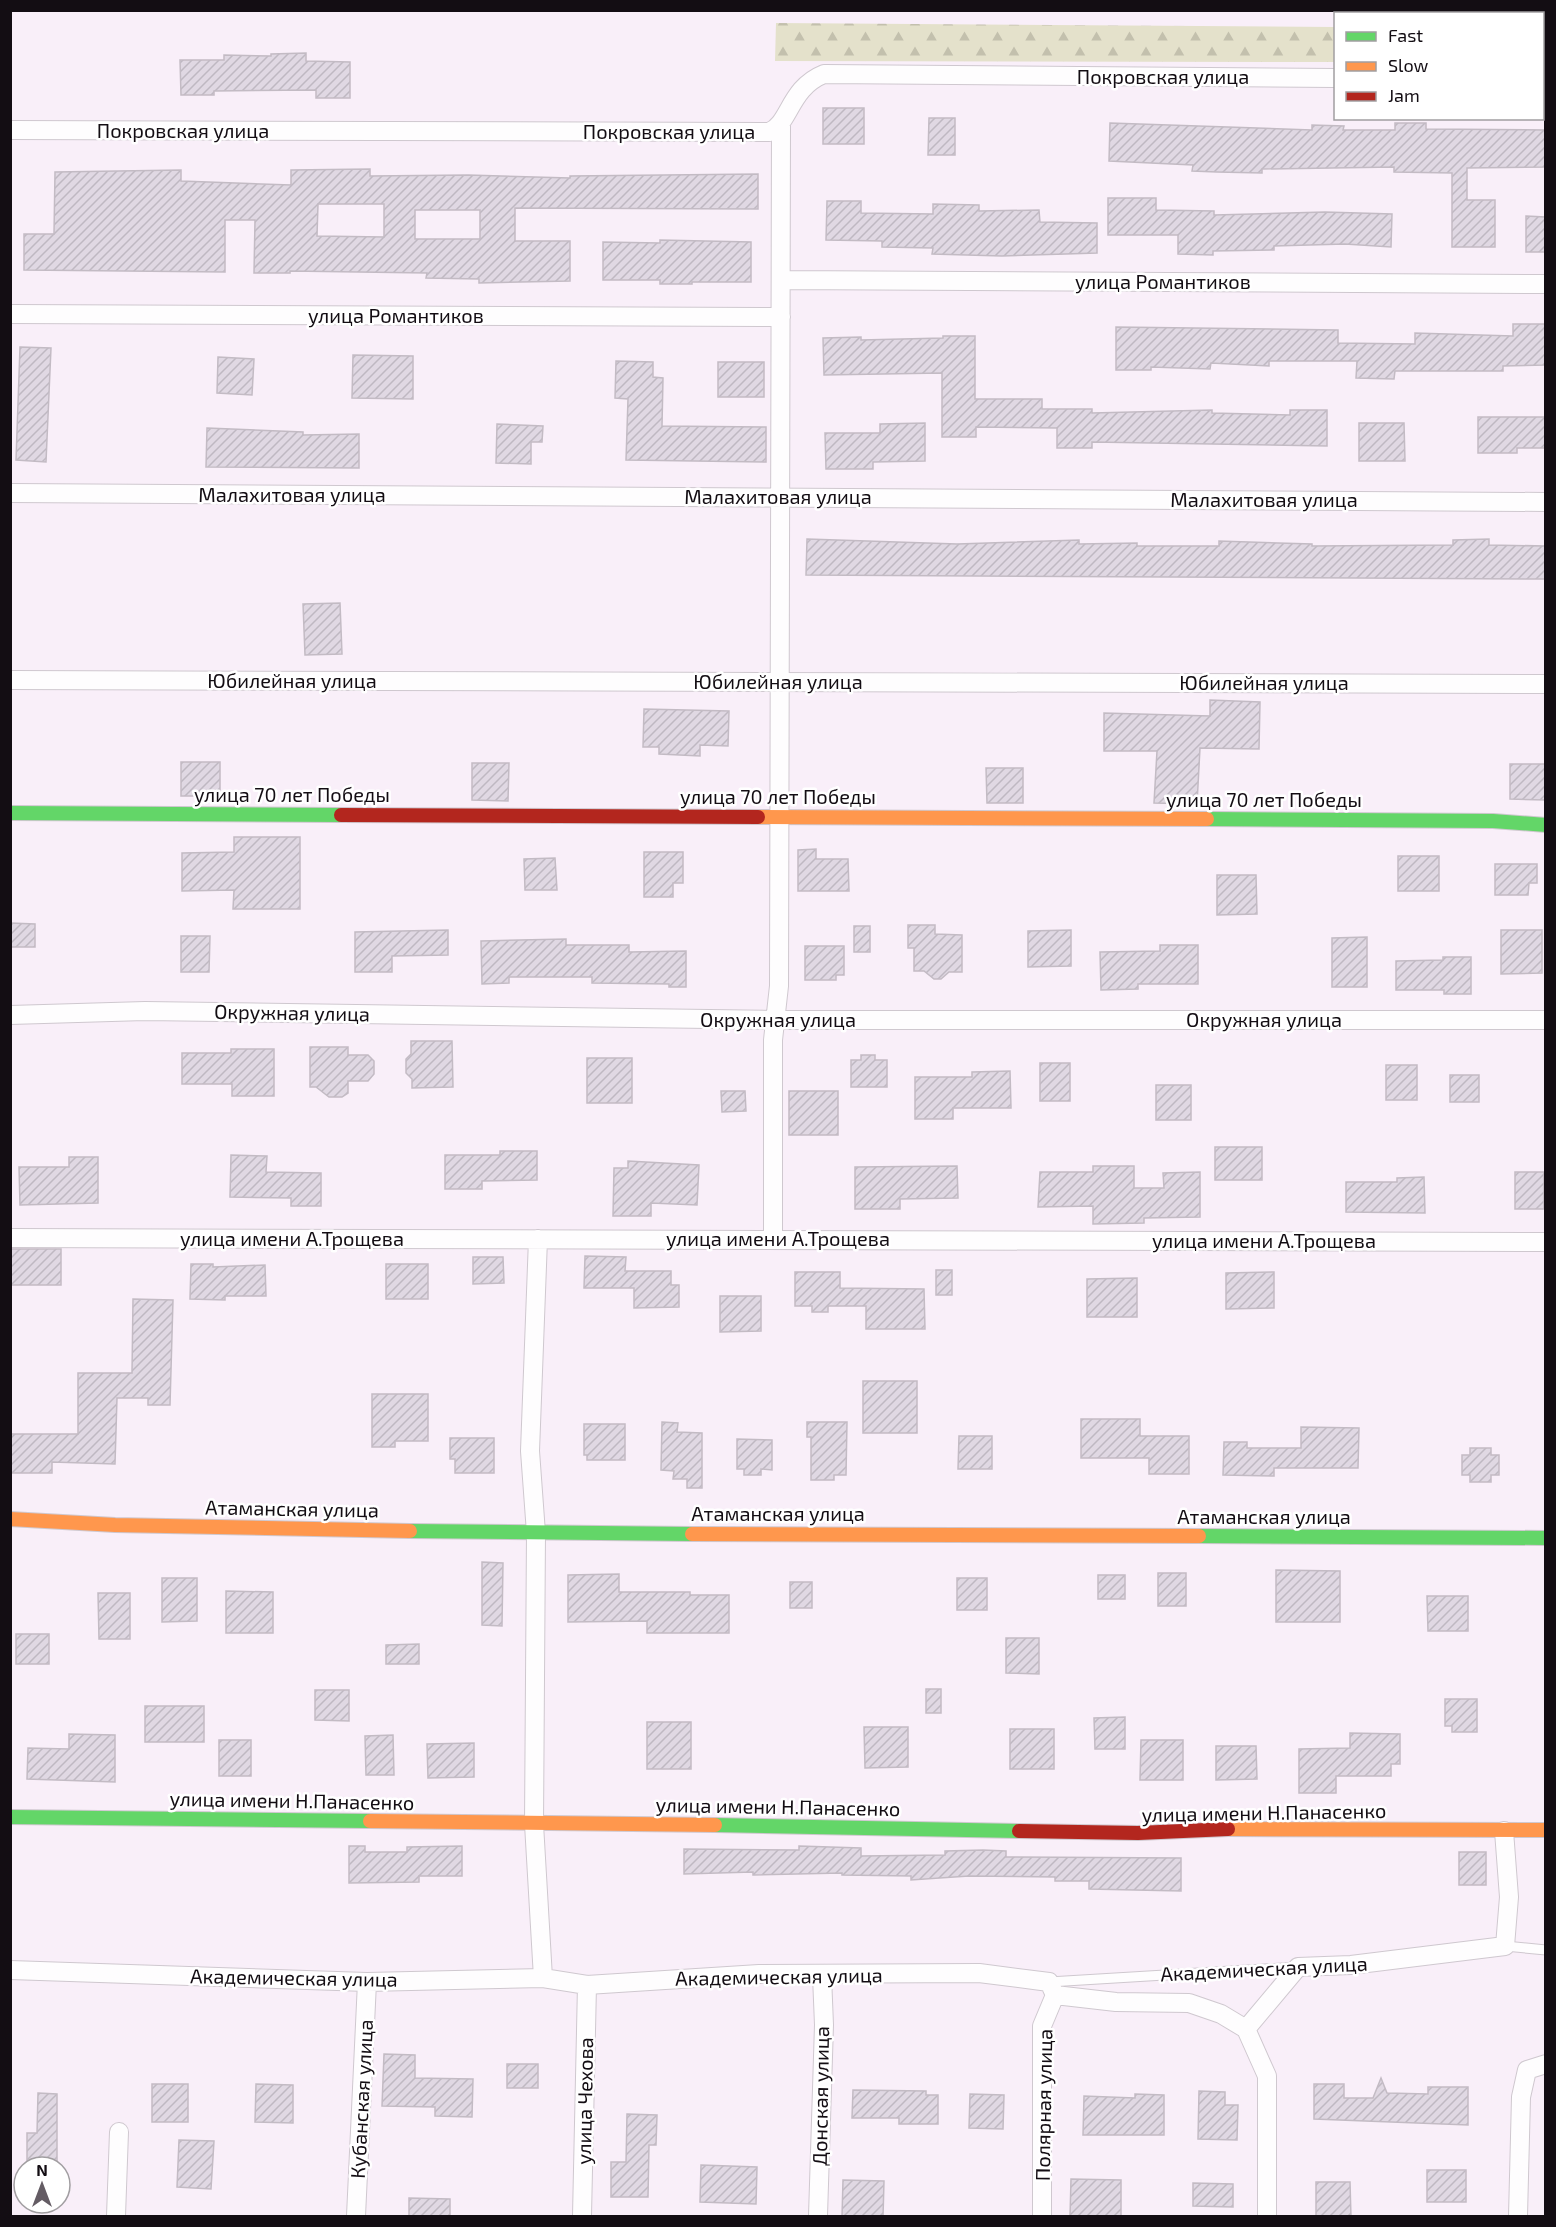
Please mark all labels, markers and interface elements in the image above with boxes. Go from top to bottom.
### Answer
legend [1334,12,1544,120]
text: Fast [1388,24,1423,46]
text: Slow [1388,54,1429,76]
street label: Покровская улица [1077,64,1249,89]
text: Jam [1388,84,1420,106]
street label: Покровская улица [97,118,269,143]
street label: Покровская улица [583,119,755,144]
street label: улица Романтиков [1075,269,1251,294]
street label: улица Романтиков [308,303,484,328]
street label: Малахитовая улица [198,482,386,507]
street label: Малахитовая улица [684,484,872,509]
street label: Малахитовая улица [1170,487,1358,512]
street label: Юбилейная улица [207,668,377,693]
street label: Юбилейная улица [693,669,863,694]
street label: Юбилейная улица [1179,670,1349,695]
street label: улица 70 лет Победы [194,782,390,807]
street label: улица 70 лет Победы [680,784,876,809]
street label: улица 70 лет Победы [1166,787,1362,812]
street label: Окружная улица [214,999,370,1026]
street label: Окружная улица [700,1007,856,1032]
street label: Окружная улица [1186,1007,1342,1032]
street label: улица имени А.Трощева [180,1226,404,1251]
street label: улица имени А.Трощева [666,1226,890,1251]
street label: улица имени А.Трощева [1152,1228,1376,1253]
street label: Атаманская улица [205,1494,379,1523]
street label: Атаманская улица [691,1501,865,1526]
street label: Атаманская улица [1177,1504,1351,1529]
street label: улица имени Н.Панасенко [169,1786,415,1815]
street label: улица имени Н.Панасенко [655,1792,901,1821]
street label: улица имени Н.Панасенко [1141,1798,1387,1827]
street label: Академическая улица [1160,1951,1368,1986]
street label: Академическая улица [675,1962,883,1991]
street label: Академическая улица [190,1963,398,1992]
street label: Кубанская улица [345,2019,378,2179]
street label: Донская улица [807,2026,834,2166]
street label: Полярная улица [1030,2029,1057,2181]
street label: улица Чехова [571,2037,598,2165]
north arrow [12,2155,72,2215]
text: N [36,2160,48,2179]

